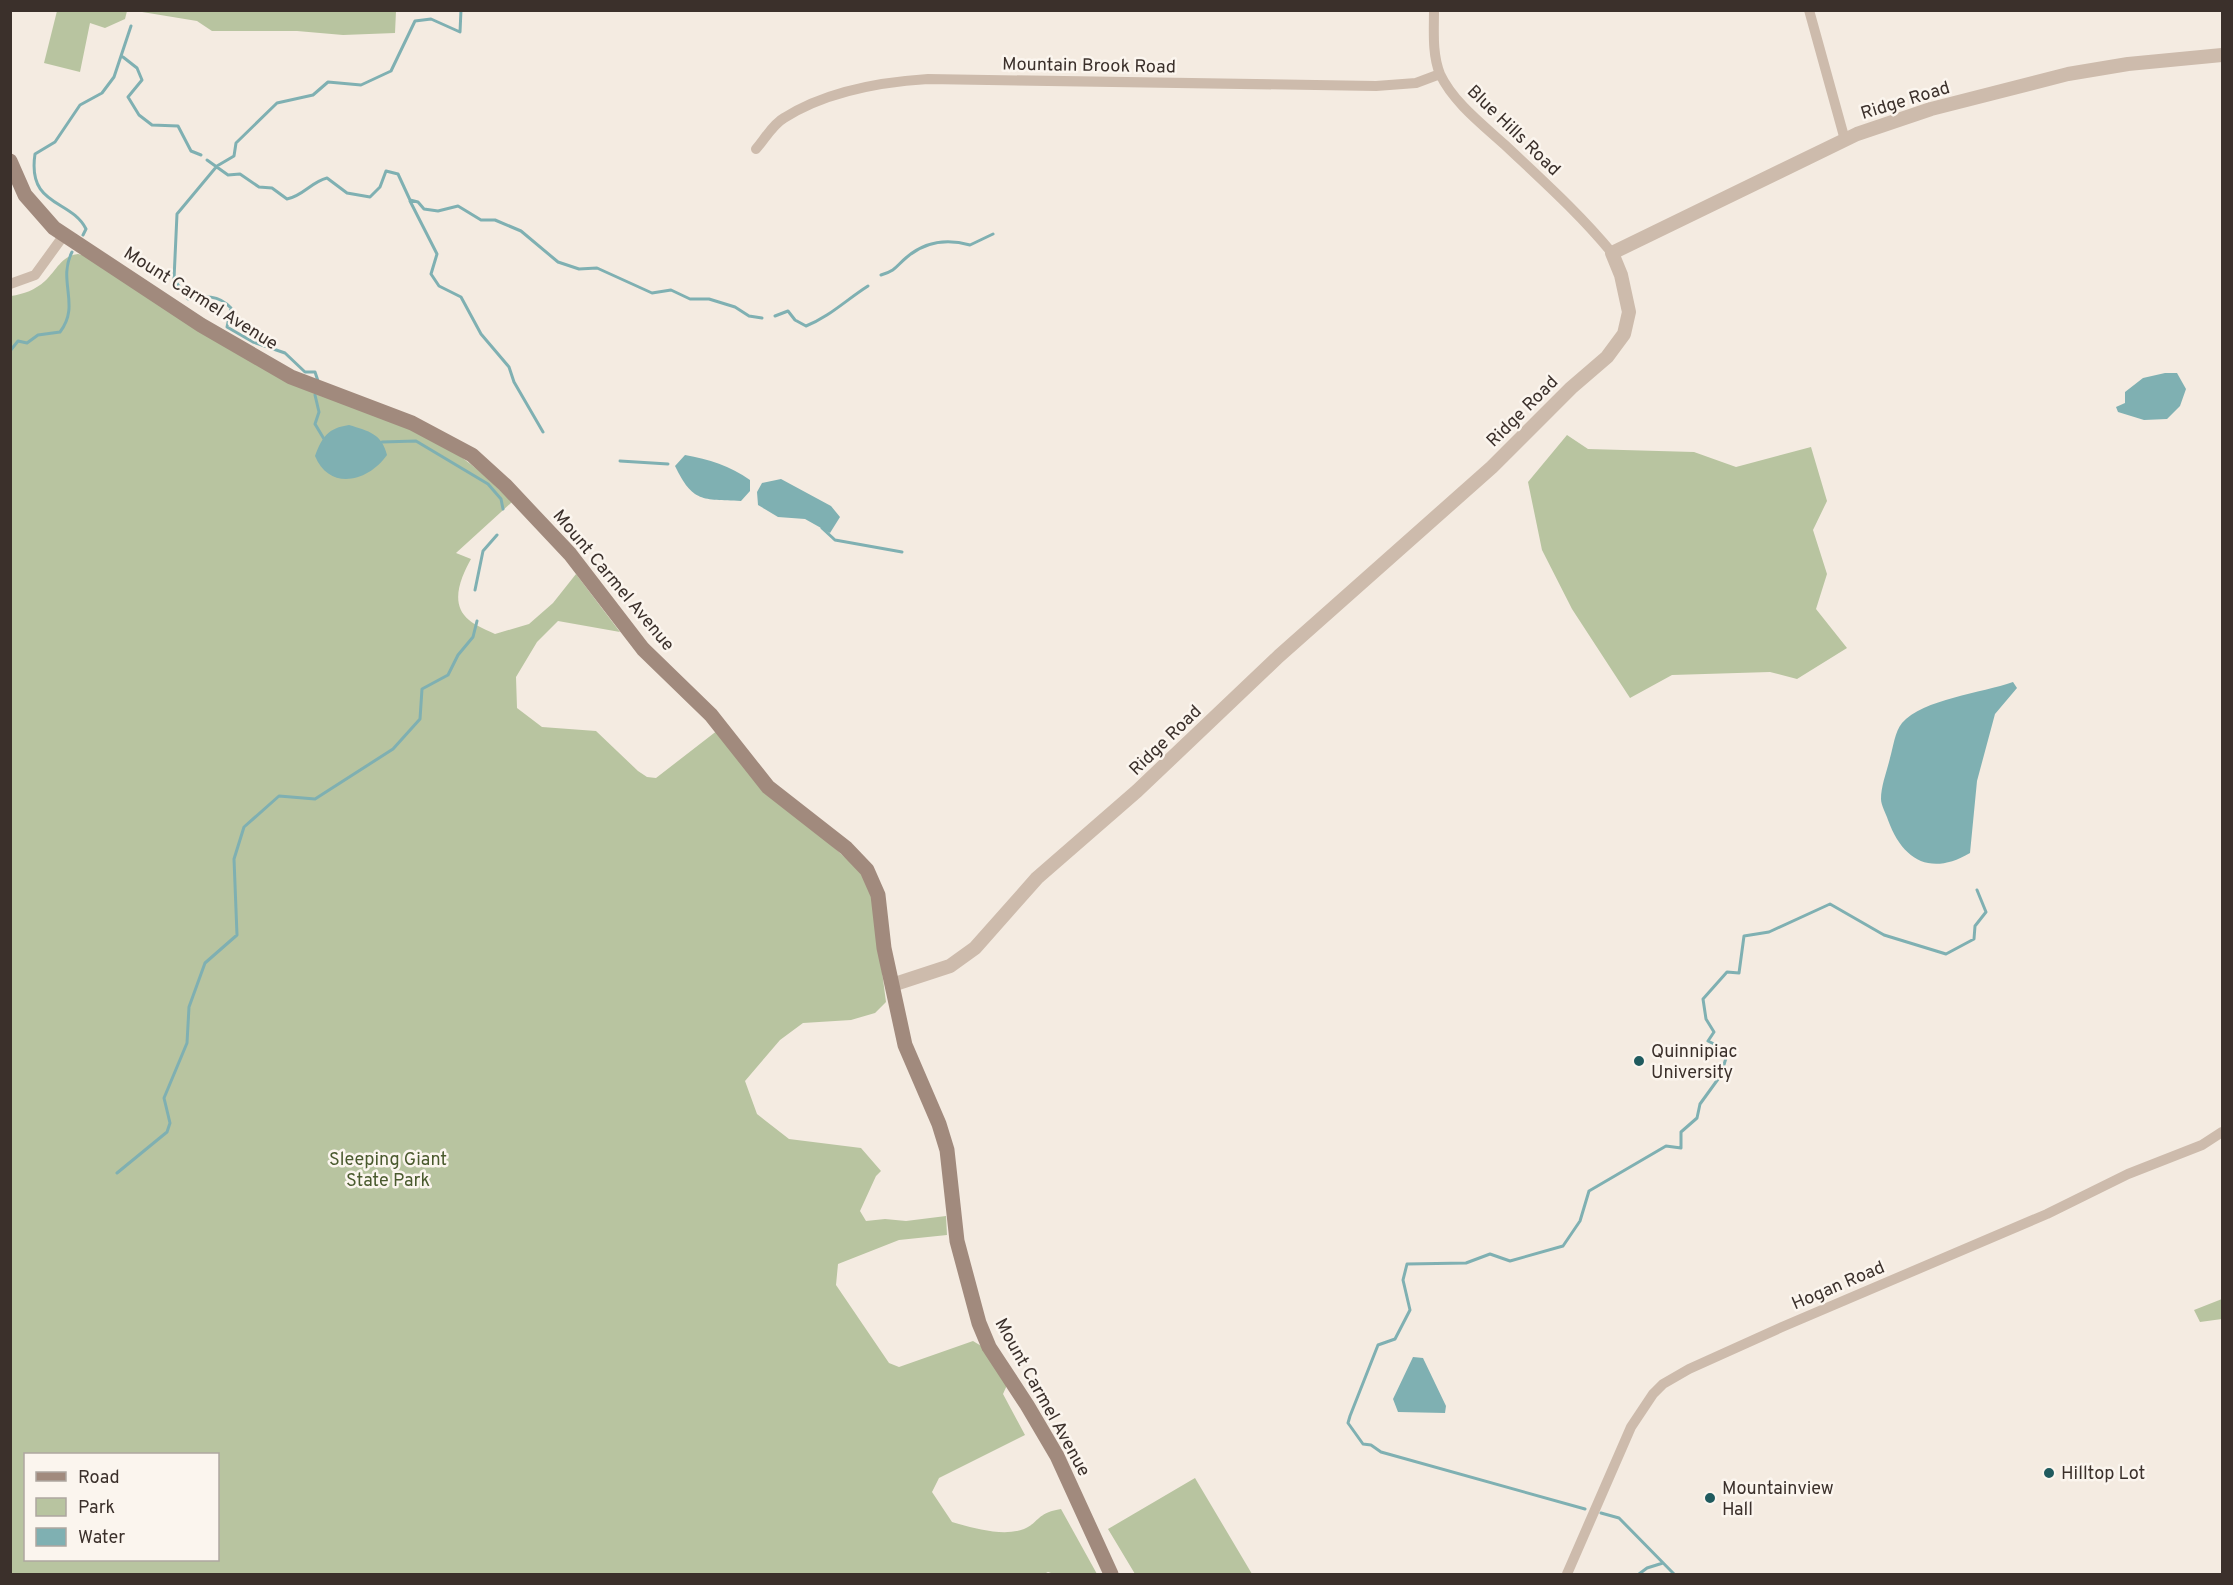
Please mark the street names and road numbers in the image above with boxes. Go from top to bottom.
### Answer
street label: Mountain Brook Road [1002,53,1176,80]
street label: Ridge Road [1858,77,1953,126]
street label: Blue Hills Road [1461,81,1565,182]
street label: Mount Carmel Avenue [119,242,282,356]
street label: Ridge Road [1482,371,1564,453]
street label: Mount Carmel Avenue [547,506,679,656]
street label: Ridge Road [1125,701,1207,781]
street label: Hogan Road [1789,1256,1889,1316]
street label: Mount Carmel Avenue [989,1314,1095,1481]

